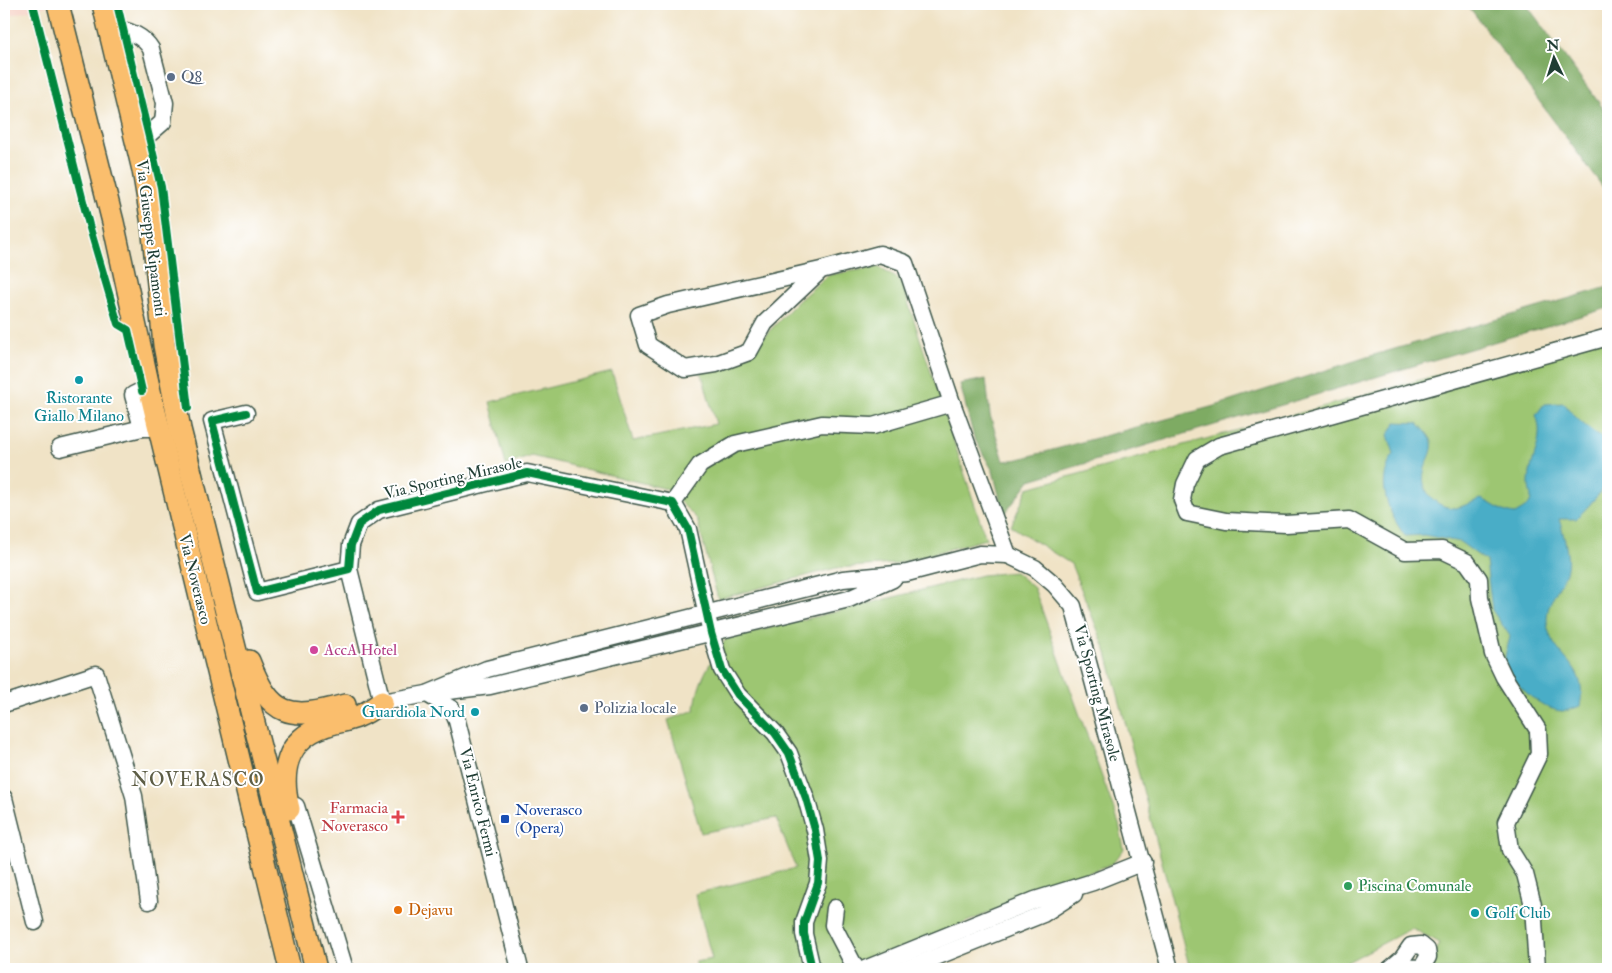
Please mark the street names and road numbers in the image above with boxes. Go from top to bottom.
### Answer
street label: Via Giuseppe Ripamonti [130,158,171,318]
street label: Via Sporting Mirasole [382,452,525,505]
street label: Via Noverasco [174,532,216,627]
street label: Via Sporting Mirasole [1068,622,1125,764]
street label: Via Enrico Fermi [455,745,501,859]

